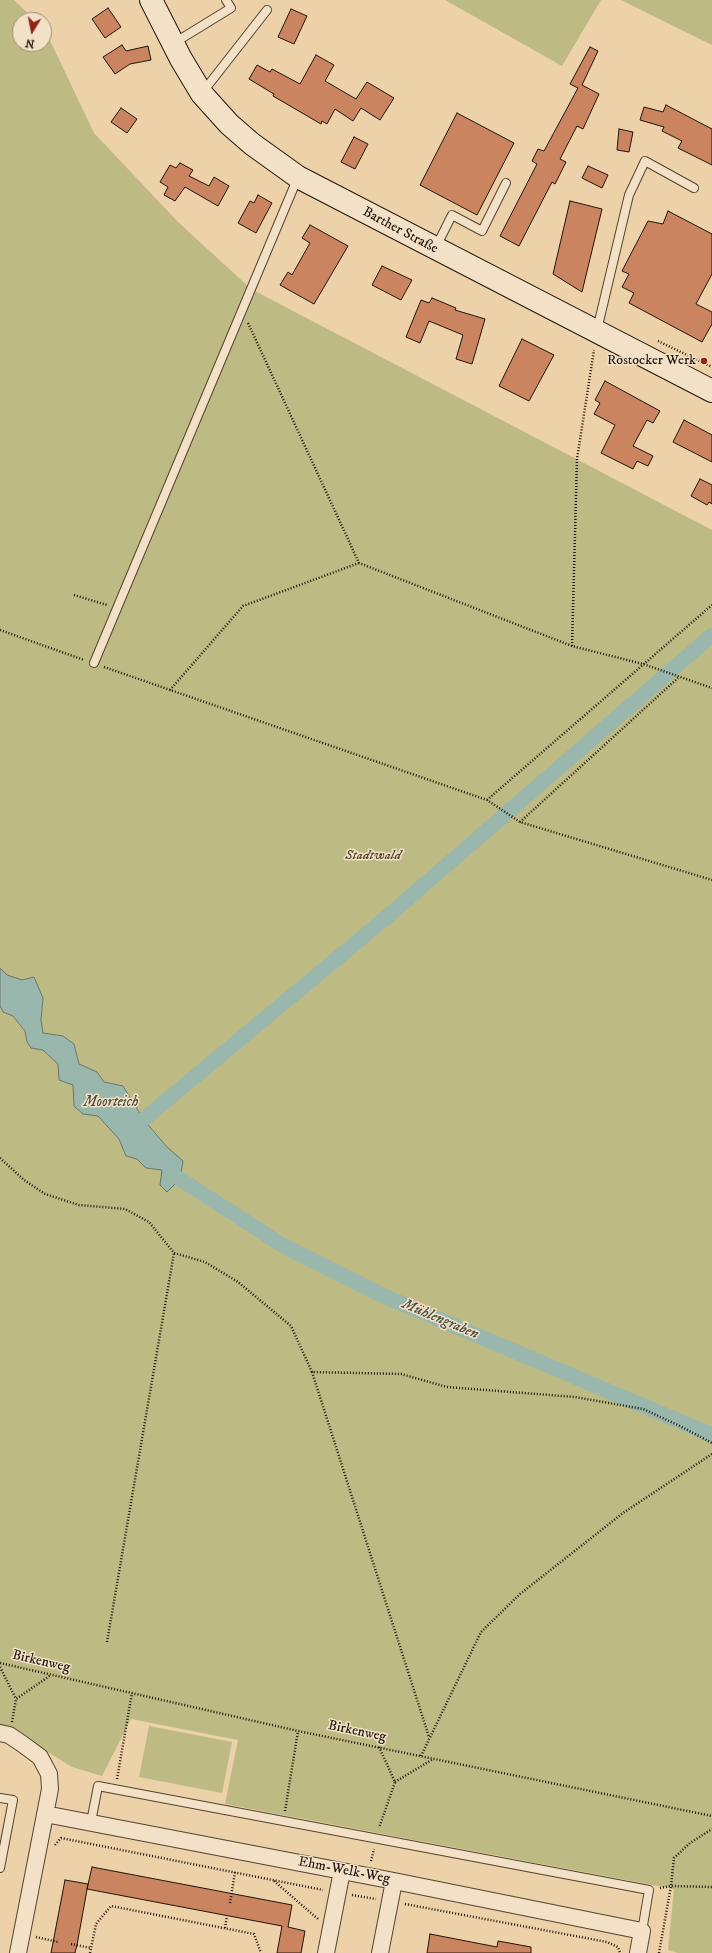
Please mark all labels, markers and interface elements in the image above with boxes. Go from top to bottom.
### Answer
north arrow [12,12,52,52]
text: N [24,35,36,51]
street label: Barther Straße [359,204,441,258]
place label: Rostocker Werk [607,353,696,369]
marker: Rostocker Werk [699,356,709,366]
park label: Stadtwald [345,848,401,864]
water label: Moorteich [83,1094,139,1112]
water label: Mühlengraben [399,1296,481,1344]
street label: Birkenweg [10,1647,72,1677]
street label: Birkenweg [326,1718,388,1746]
street label: Ehm-Welk-Weg [297,1854,391,1888]

